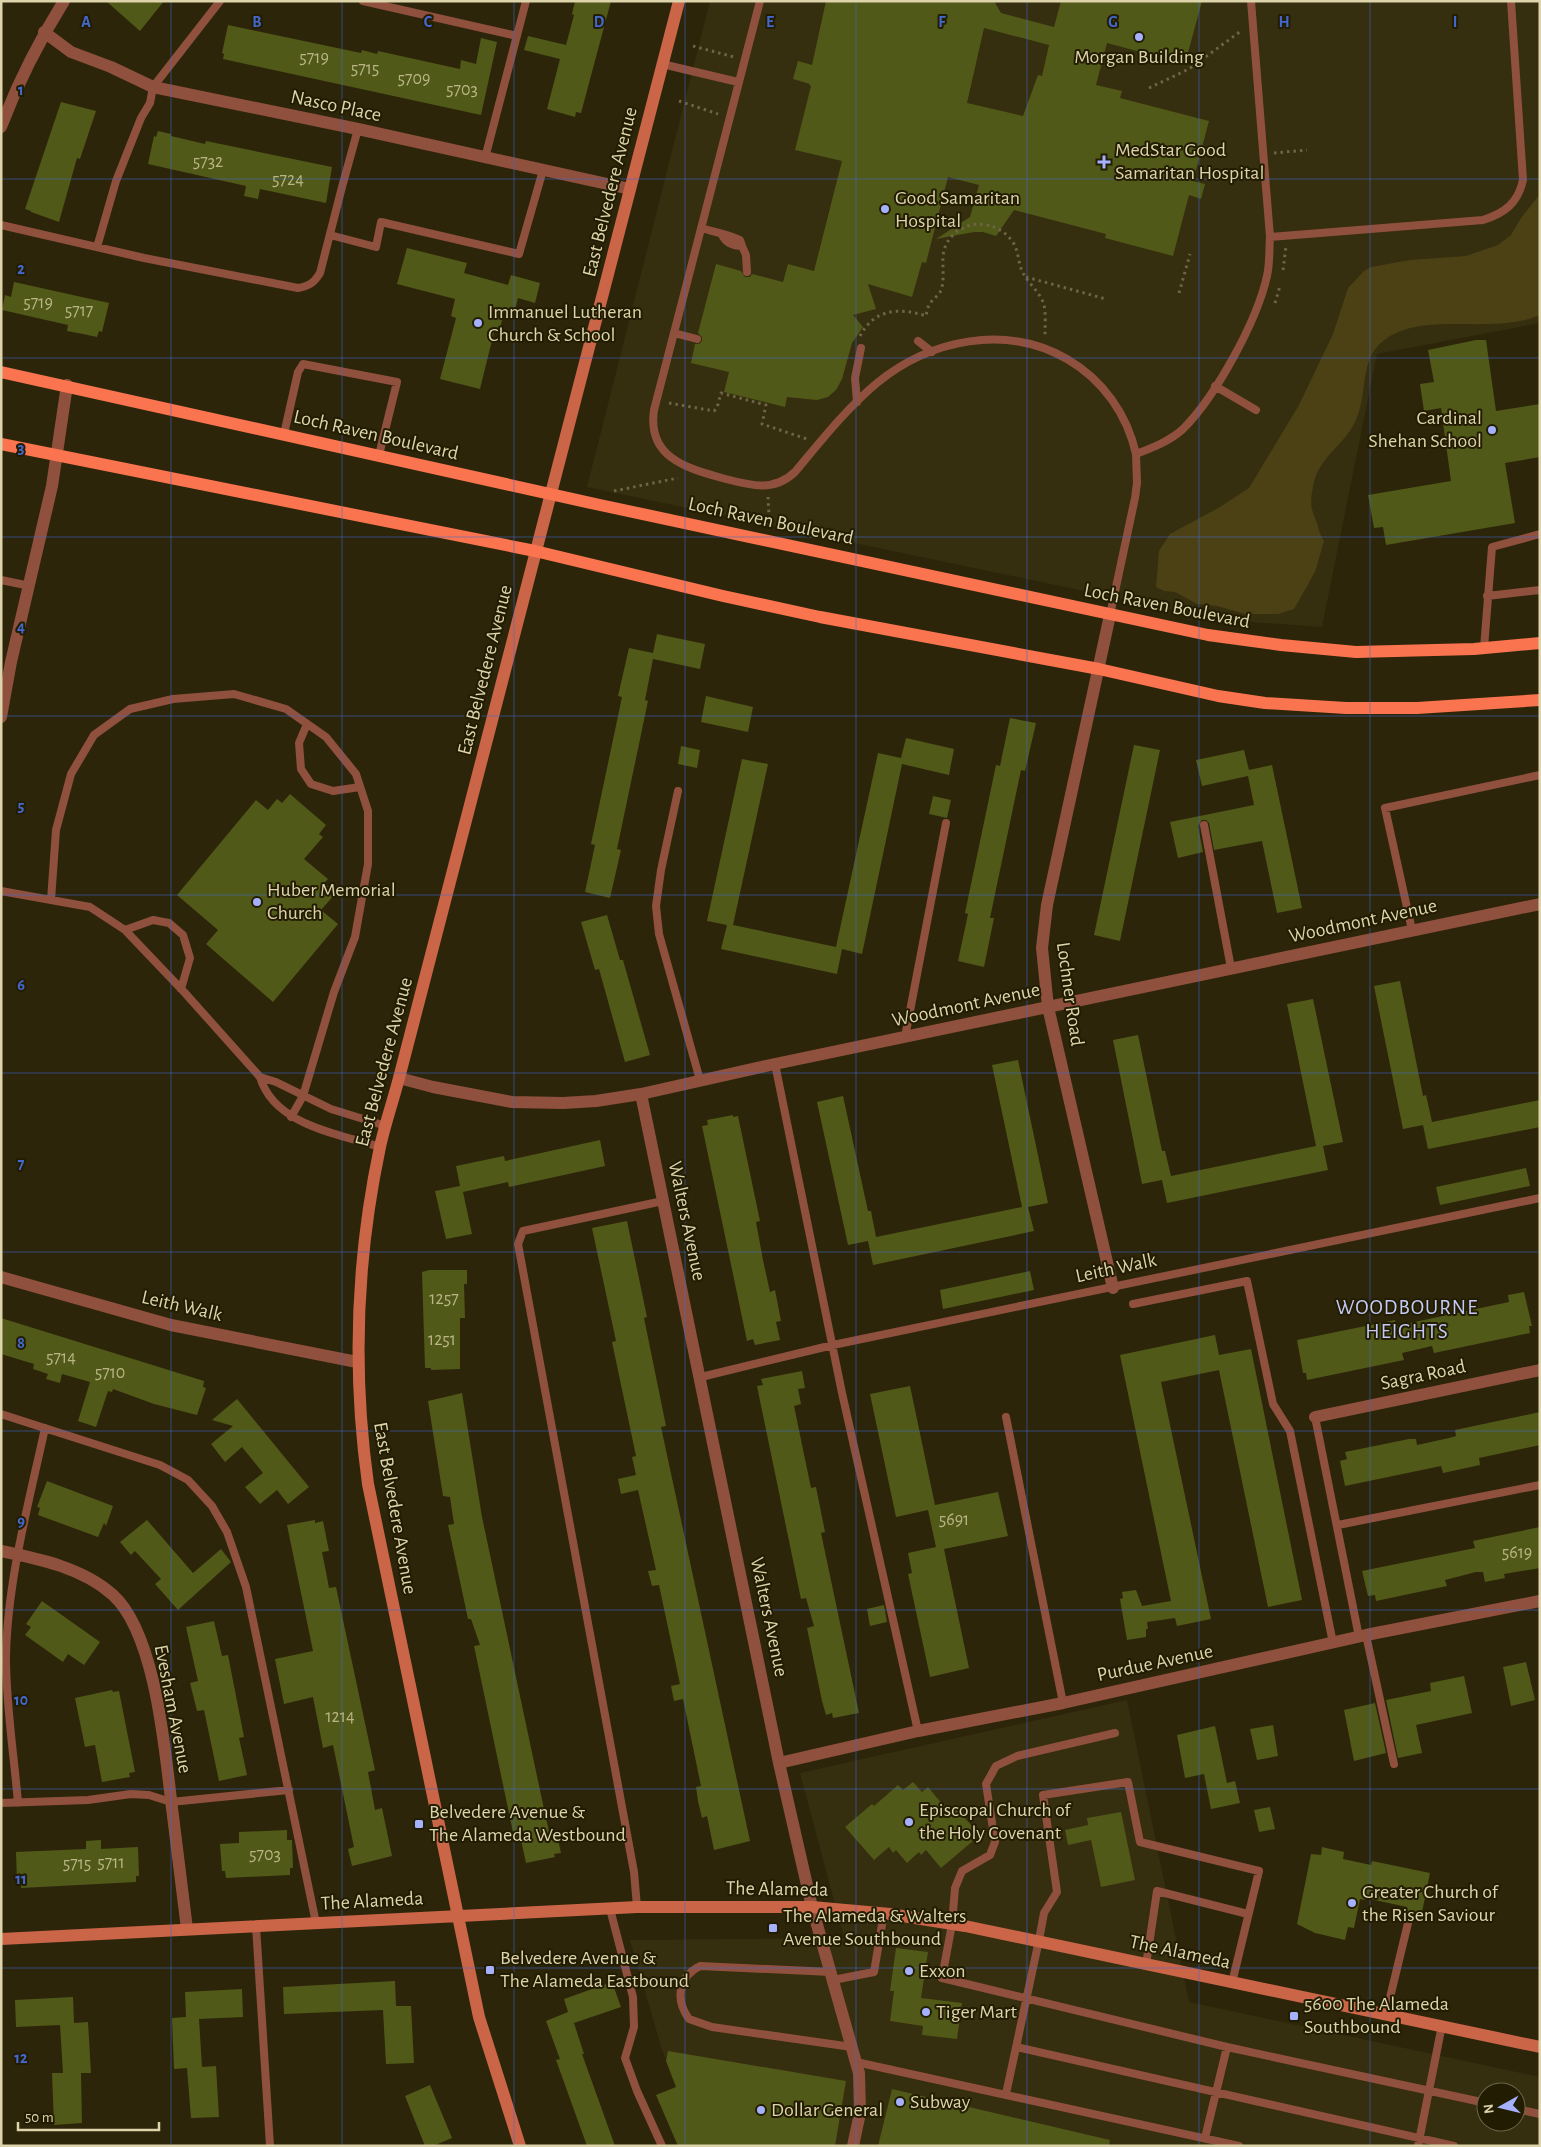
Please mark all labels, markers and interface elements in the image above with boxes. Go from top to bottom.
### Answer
text: A [81,14,91,30]
text: B [252,14,262,30]
text: C [424,14,433,30]
text: D [594,14,605,30]
text: E [766,14,774,30]
text: F [938,14,946,30]
text: G [1108,14,1118,30]
text: H [1278,14,1290,30]
text: I [1453,14,1457,30]
marker: Morgan Building [1133,31,1145,43]
place label: Morgan Building [1074,47,1204,67]
house number: 5719 [299,49,329,67]
house number: 5715 [351,60,379,78]
house number: 5709 [398,70,431,88]
house number: 5703 [446,81,478,99]
text: 1 [18,82,24,98]
street label: Nasco Place [289,87,383,125]
street label: East Belvedere Avenue [579,105,641,279]
place label: MedStar Good Samaritan Hospital [1115,140,1265,183]
house number: 5732 [193,153,223,171]
marker: MedStar Good Samaritan Hospital [1097,155,1111,169]
house number: 5724 [272,171,304,189]
place label: Good Samaritan Hospital [895,188,1020,231]
marker: Good Samaritan Hospital [879,203,891,215]
text: 2 [17,261,25,277]
house number: 5719 [23,294,53,312]
house number: 5717 [65,302,93,320]
place label: Immanuel Lutheran Church & School [488,302,642,345]
marker: Immanuel Lutheran Church & School [472,317,484,329]
street label: Loch Raven Boulevard [292,406,460,464]
place label: Cardinal Shehan School [1368,408,1482,451]
marker: Cardinal Shehan School [1486,424,1498,436]
text: 3 [18,440,25,456]
street label: Loch Raven Boulevard [686,494,856,548]
street label: Loch Raven Boulevard [1082,580,1252,632]
street label: East Belvedere Avenue [454,583,516,757]
text: 4 [17,619,25,635]
text: 5 [18,798,25,814]
place label: Huber Memorial Church [267,880,396,923]
marker: Huber Memorial Church [251,896,263,908]
street label: Woodmont Avenue [1287,896,1439,946]
street label: Lochner Road [1053,941,1087,1047]
street label: East Belvedere Avenue [352,975,416,1149]
text: 6 [17,977,25,993]
street label: Woodmont Avenue [890,980,1042,1030]
text: 7 [18,1156,25,1172]
street label: Walters Avenue [665,1159,709,1283]
street label: Leith Walk [1074,1250,1158,1286]
street label: Leith Walk [140,1287,224,1325]
house number: 1257 [429,1290,459,1308]
district label: WOODBOURNE HEIGHTS [1336,1297,1478,1342]
house number: 1251 [428,1331,456,1349]
text: 8 [17,1335,25,1351]
house number: 5714 [46,1349,76,1367]
street label: Sagra Road [1379,1356,1467,1394]
house number: 5710 [95,1364,125,1382]
street label: East Belvedere Avenue [370,1420,420,1596]
house number: 5691 [939,1511,969,1529]
text: 9 [17,1513,25,1529]
house number: 5619 [1502,1544,1532,1562]
street label: Walters Avenue [747,1555,791,1679]
street label: Purdue Avenue [1095,1641,1215,1685]
street label: Evesham Avenue [151,1643,195,1775]
text: 10 [14,1692,28,1708]
house number: 1214 [325,1708,355,1726]
place label: Episcopal Church of the Holy Covenant [919,1800,1071,1843]
place label: Belvedere Avenue & The Alameda Westbound [429,1802,626,1845]
marker: Episcopal Church of the Holy Covenant [903,1816,915,1828]
marker: Belvedere Avenue & The Alameda Westbound [413,1818,425,1830]
house number: 5703 [249,1846,281,1864]
house number: 5711 [97,1854,125,1872]
house number: 5715 [63,1855,91,1873]
text: 11 [15,1871,27,1887]
street label: The Alameda [725,1878,829,1900]
place label: Greater Church of the Risen Saviour [1362,1882,1499,1925]
street label: The Alameda [320,1888,424,1914]
marker: Greater Church of the Risen Saviour [1346,1897,1358,1909]
place label: The Alameda & Walters Avenue Southbound [783,1906,967,1949]
marker: The Alameda & Walters Avenue Southbound [767,1922,779,1934]
street label: The Alameda [1128,1932,1232,1972]
place label: Belvedere Avenue & The Alameda Eastbound [500,1948,689,1991]
place label: Exxon [919,1961,966,1981]
marker: Belvedere Avenue & The Alameda Eastbound [484,1964,496,1976]
marker: Exxon [903,1965,915,1977]
place label: 5600 The Alameda Southbound [1304,1994,1449,2037]
place label: Tiger Mart [936,2002,1017,2022]
marker: Tiger Mart [920,2006,932,2018]
marker: 5600 The Alameda Southbound [1288,2010,1300,2022]
text: 12 [14,2050,28,2066]
north arrow [1476,2082,1526,2132]
place label: Subway [910,2092,971,2112]
marker: Subway [894,2096,906,2108]
scale bar [18,2100,159,2132]
place label: Dollar General [771,2100,883,2120]
text: N [1482,2103,1497,2114]
marker: Dollar General [755,2104,767,2116]
text: 50 m [25,2110,54,2125]

